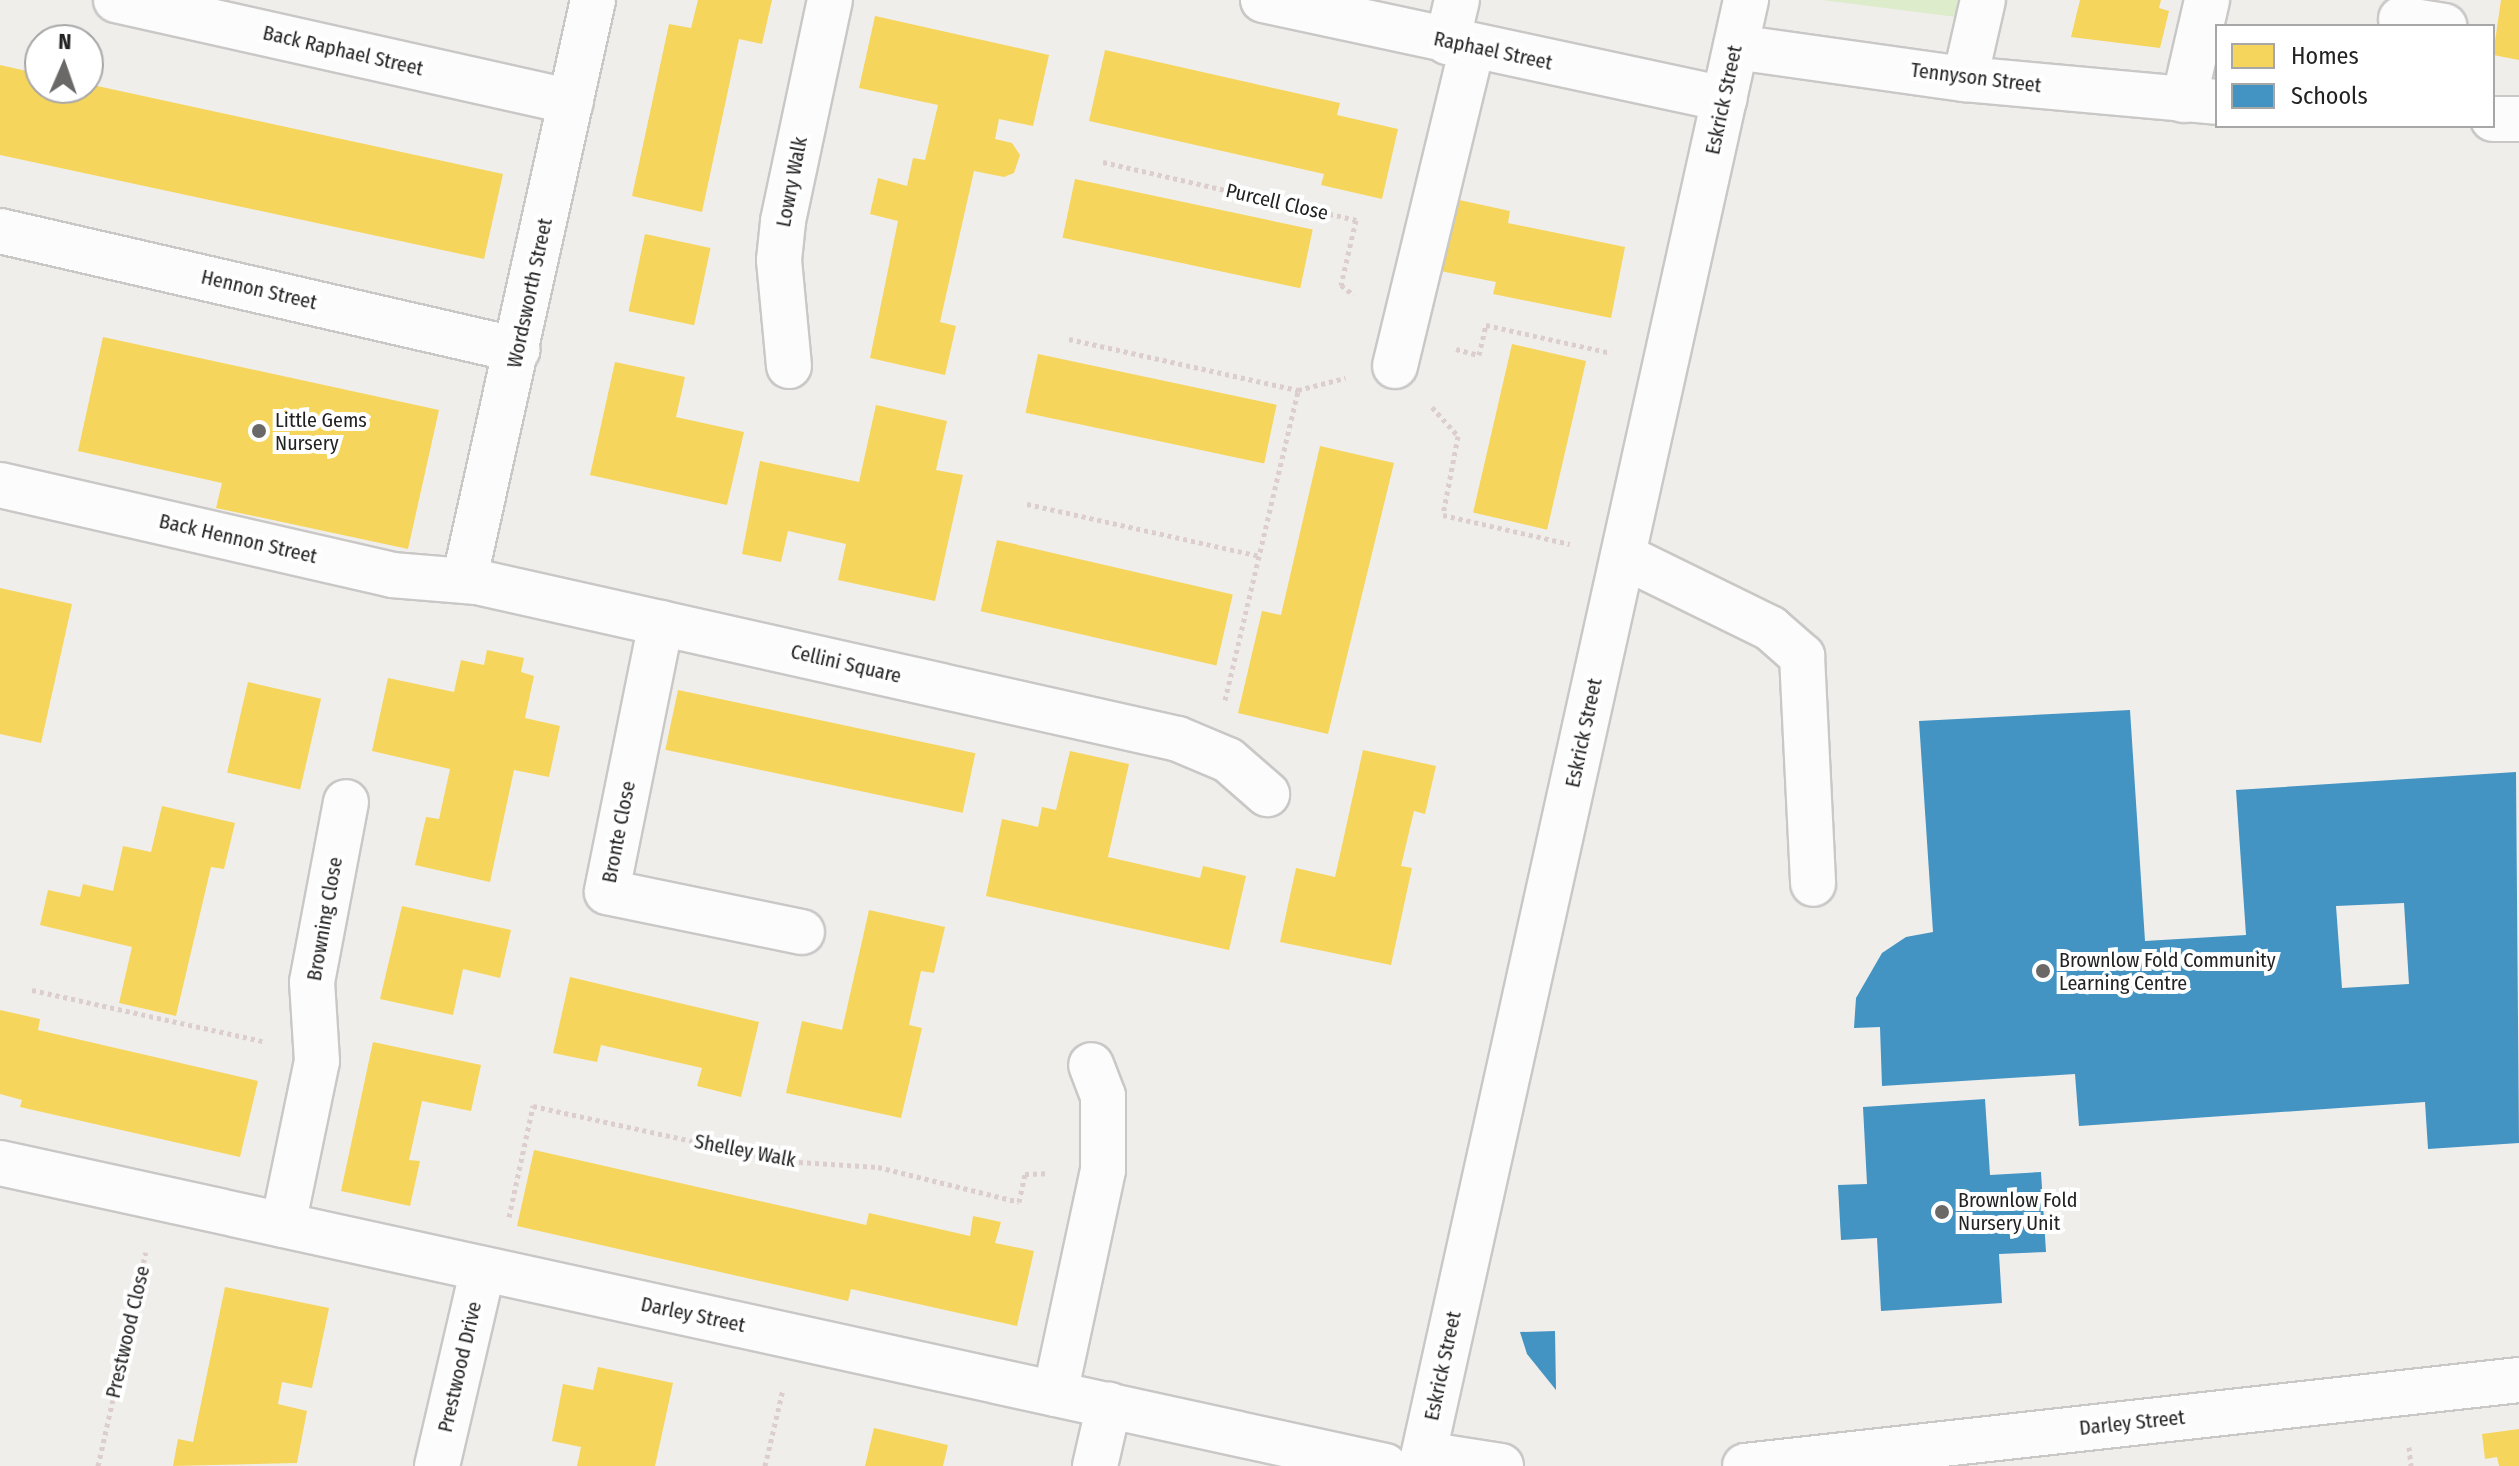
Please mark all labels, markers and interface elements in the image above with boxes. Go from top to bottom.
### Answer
street label: Back Raphael Street [260,21,426,81]
north arrow [24,24,104,104]
legend [2215,24,2495,128]
street label: Raphael Street [1432,27,1554,75]
text: N [58,28,72,55]
text: Homes [2291,42,2359,70]
street label: Eskrick Street [1701,43,1747,157]
street label: Tennyson Street [1909,58,2043,98]
text: Schools [2291,82,2368,110]
street label: Lowry Walk [772,135,812,229]
street label: Purcell Close [1224,179,1330,225]
street label: Wordsworth Street [502,216,558,370]
street label: Hennon Street [199,265,319,315]
place label: Little Gems Nursery [275,408,367,455]
marker: Little Gems Nursery [250,422,268,440]
street label: Back Hennon Street [157,509,319,569]
street label: Cellini Square [788,640,904,688]
street label: Eskrick Street [1561,676,1607,790]
street label: Bronte Close [597,779,641,885]
street label: Browning Close [302,855,348,983]
place label: Brownlow Fold Community Learning Centre [2059,948,2276,995]
marker: Brownlow Fold Community Learning Centre [2034,962,2052,980]
street label: Shelley Walk [692,1129,798,1173]
place label: Brownlow Fold Nursery Unit [1958,1188,2077,1235]
marker: Brownlow Fold Nursery Unit [1933,1203,1951,1221]
street label: Prestwood Close [101,1263,155,1401]
street label: Darley Street [639,1292,747,1338]
street label: Prestwood Drive [433,1299,487,1435]
street label: Eskrick Street [1420,1309,1466,1423]
street label: Darley Street [2078,1406,2186,1440]

